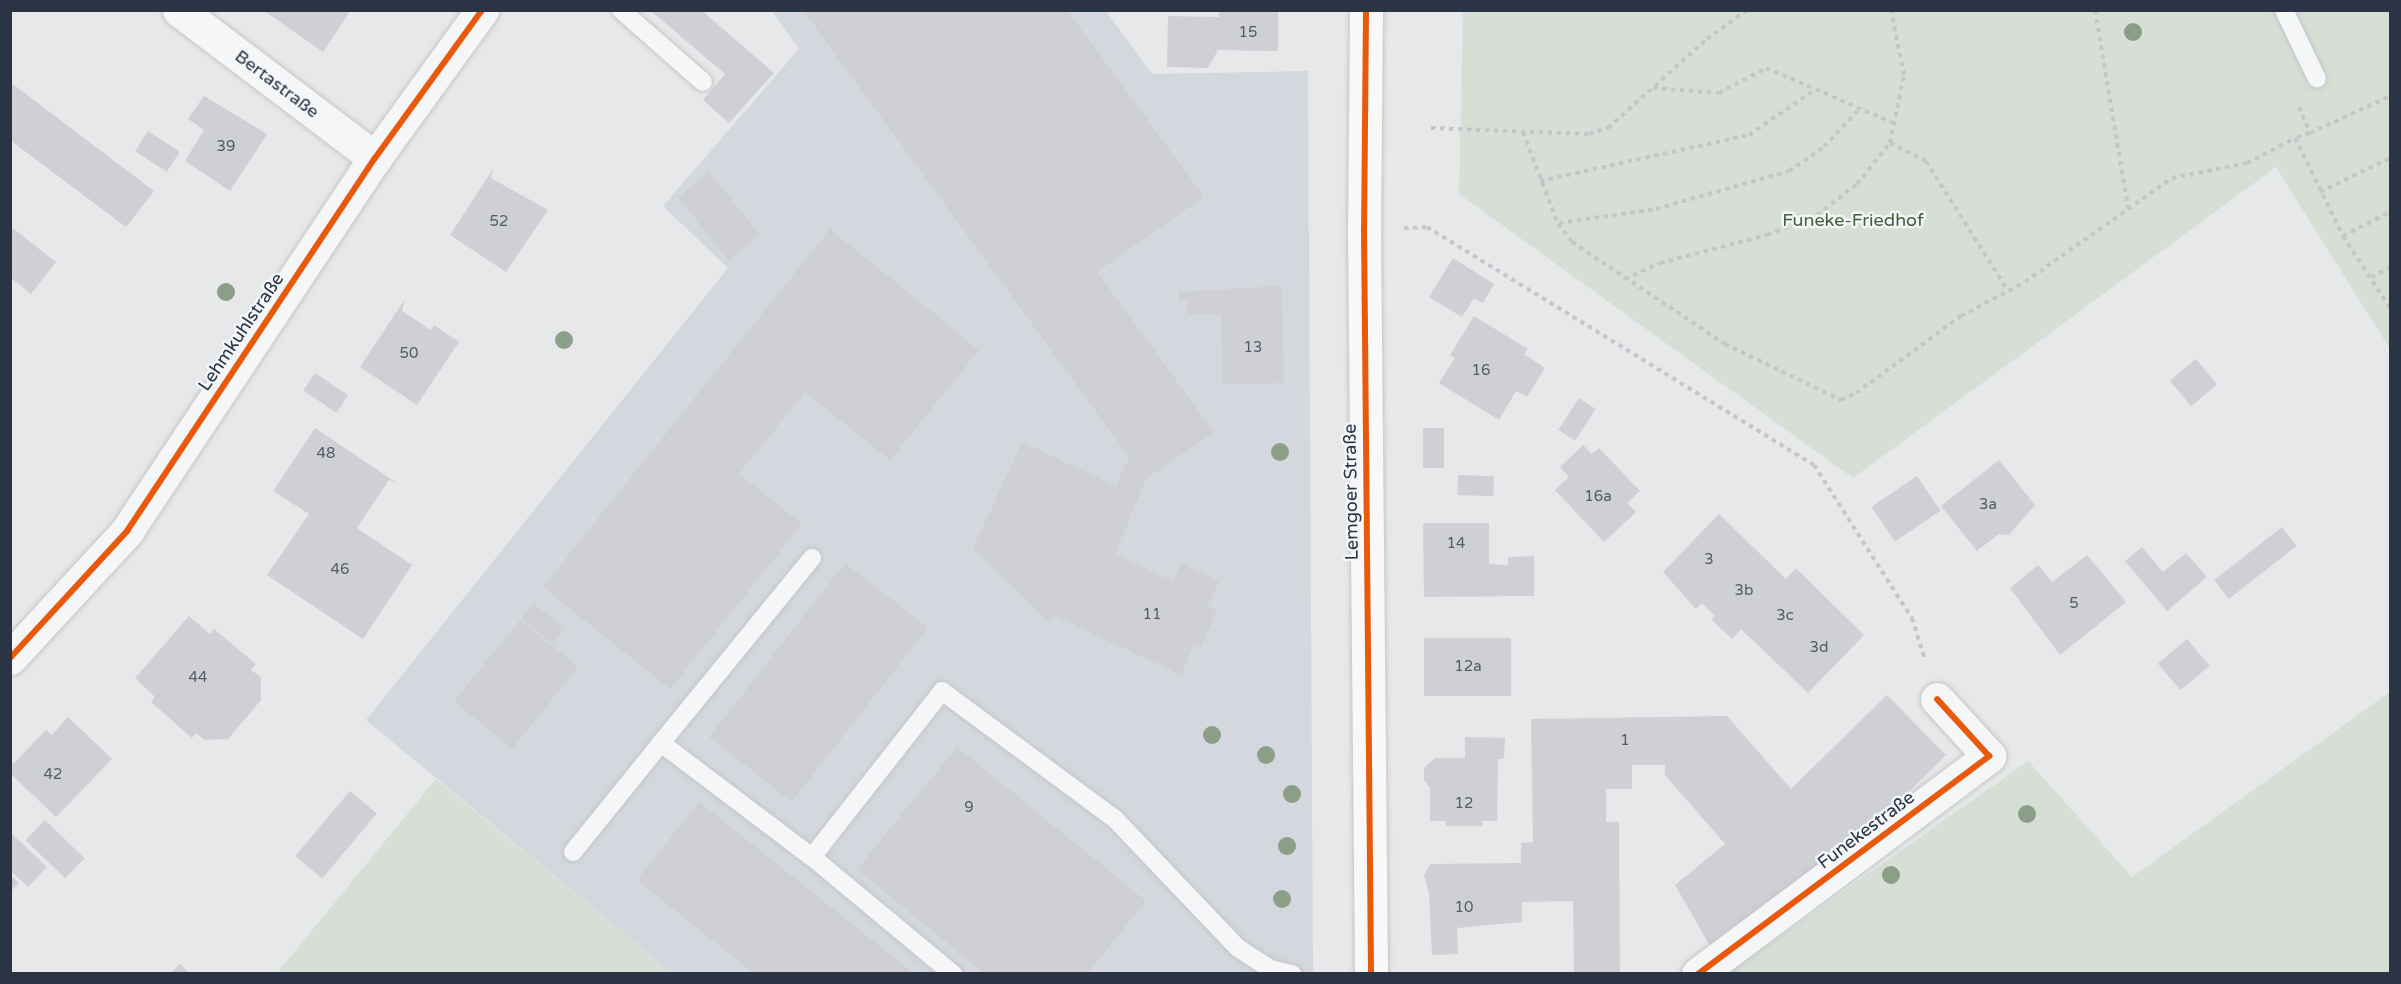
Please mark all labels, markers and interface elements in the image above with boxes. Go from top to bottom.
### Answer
house number: 15 [1239,24,1257,42]
street label: Bertastraße [231,45,323,123]
house number: 39 [217,138,235,156]
park label: Funeke-Friedhof [1782,209,1924,231]
house number: 52 [490,213,508,231]
street label: Lehmkuhlstraße [194,269,288,395]
house number: 13 [1244,339,1262,357]
house number: 50 [400,345,418,363]
house number: 16 [1472,362,1490,380]
street label: Lemgoer Straße [1339,423,1363,561]
house number: 48 [317,445,335,463]
house number: 16a [1584,488,1612,506]
house number: 3a [1979,496,1997,514]
house number: 14 [1447,535,1465,553]
house number: 3 [1704,551,1714,569]
house number: 46 [331,561,349,579]
house number: 3b [1735,582,1753,600]
house number: 5 [2069,595,2079,613]
house number: 11 [1143,606,1161,624]
house number: 3c [1776,607,1794,625]
house number: 3d [1810,639,1828,657]
house number: 12a [1454,658,1482,676]
house number: 44 [189,669,207,687]
house number: 1 [1620,732,1630,750]
house number: 42 [44,766,62,784]
street label: Funekestraße [1813,787,1919,873]
house number: 12 [1455,795,1473,813]
house number: 9 [964,799,974,817]
house number: 10 [1455,899,1473,917]

